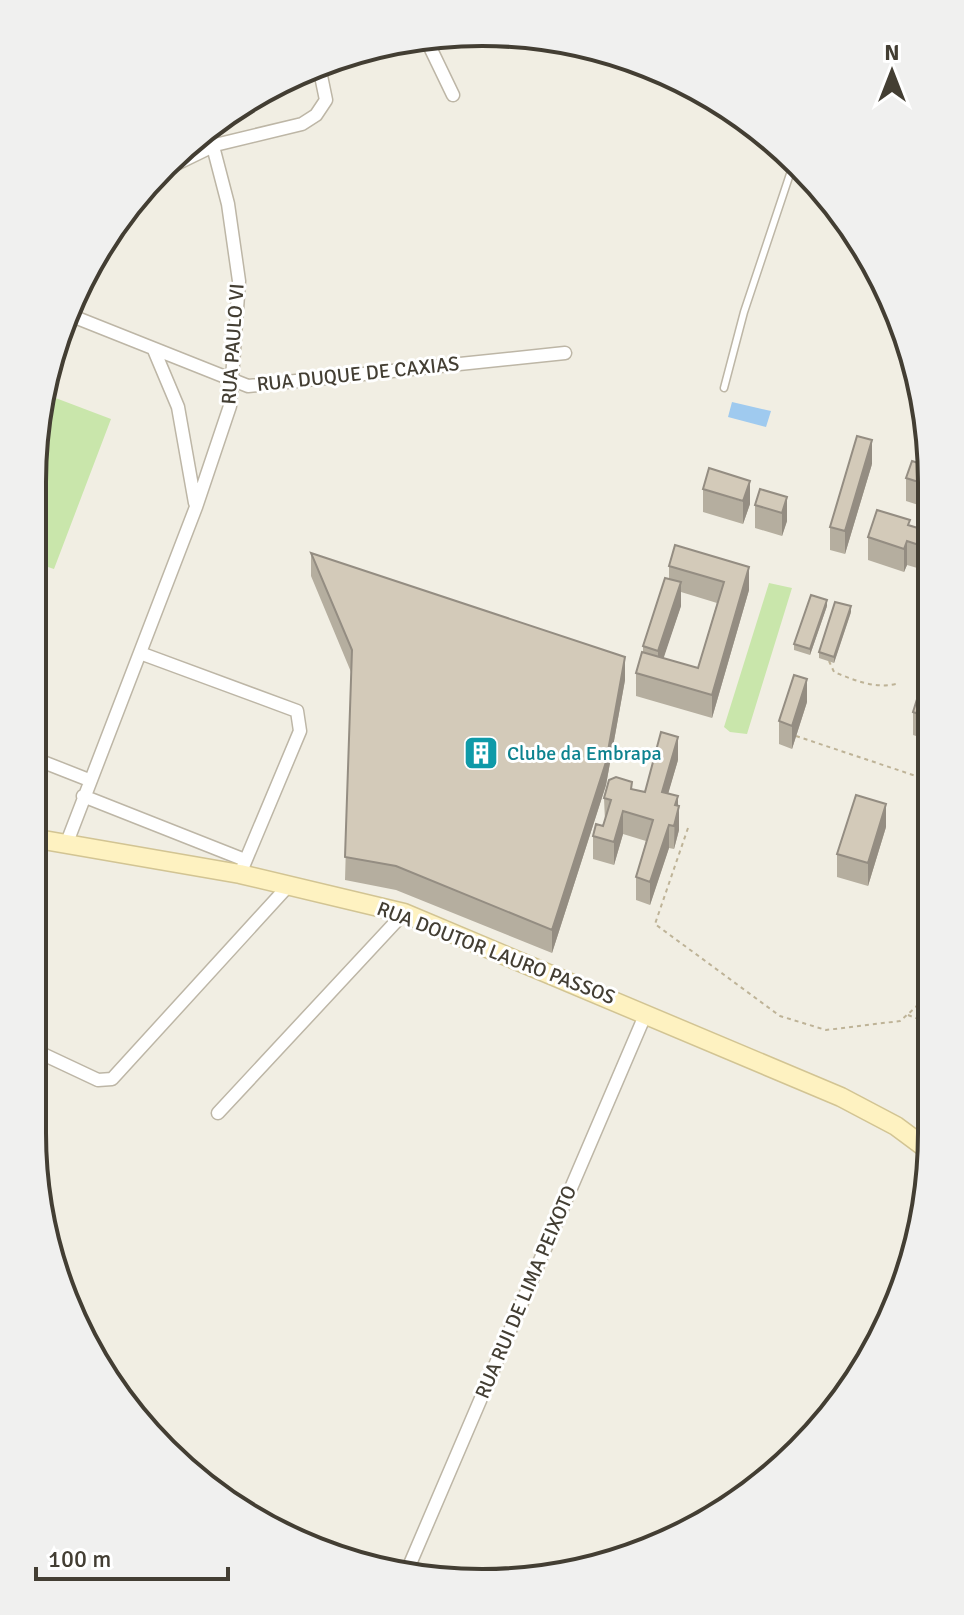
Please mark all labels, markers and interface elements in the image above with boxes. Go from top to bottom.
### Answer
north arrow [852,32,932,112]
text: N [884,39,900,66]
street label: RUA PAULO VI [216,283,250,405]
street label: RUA DUQUE DE CAXIAS [255,351,461,397]
building icon: Clube da Embrapa [462,734,500,772]
place label: Clube da Embrapa [507,741,662,766]
street label: RUA DOUTOR LAURO PASSOS [373,896,619,1010]
street label: RUA RUI DE LIMA PEIXOTO [470,1182,582,1402]
scale bar [36,1531,228,1581]
text: 100 m [48,1544,111,1574]

